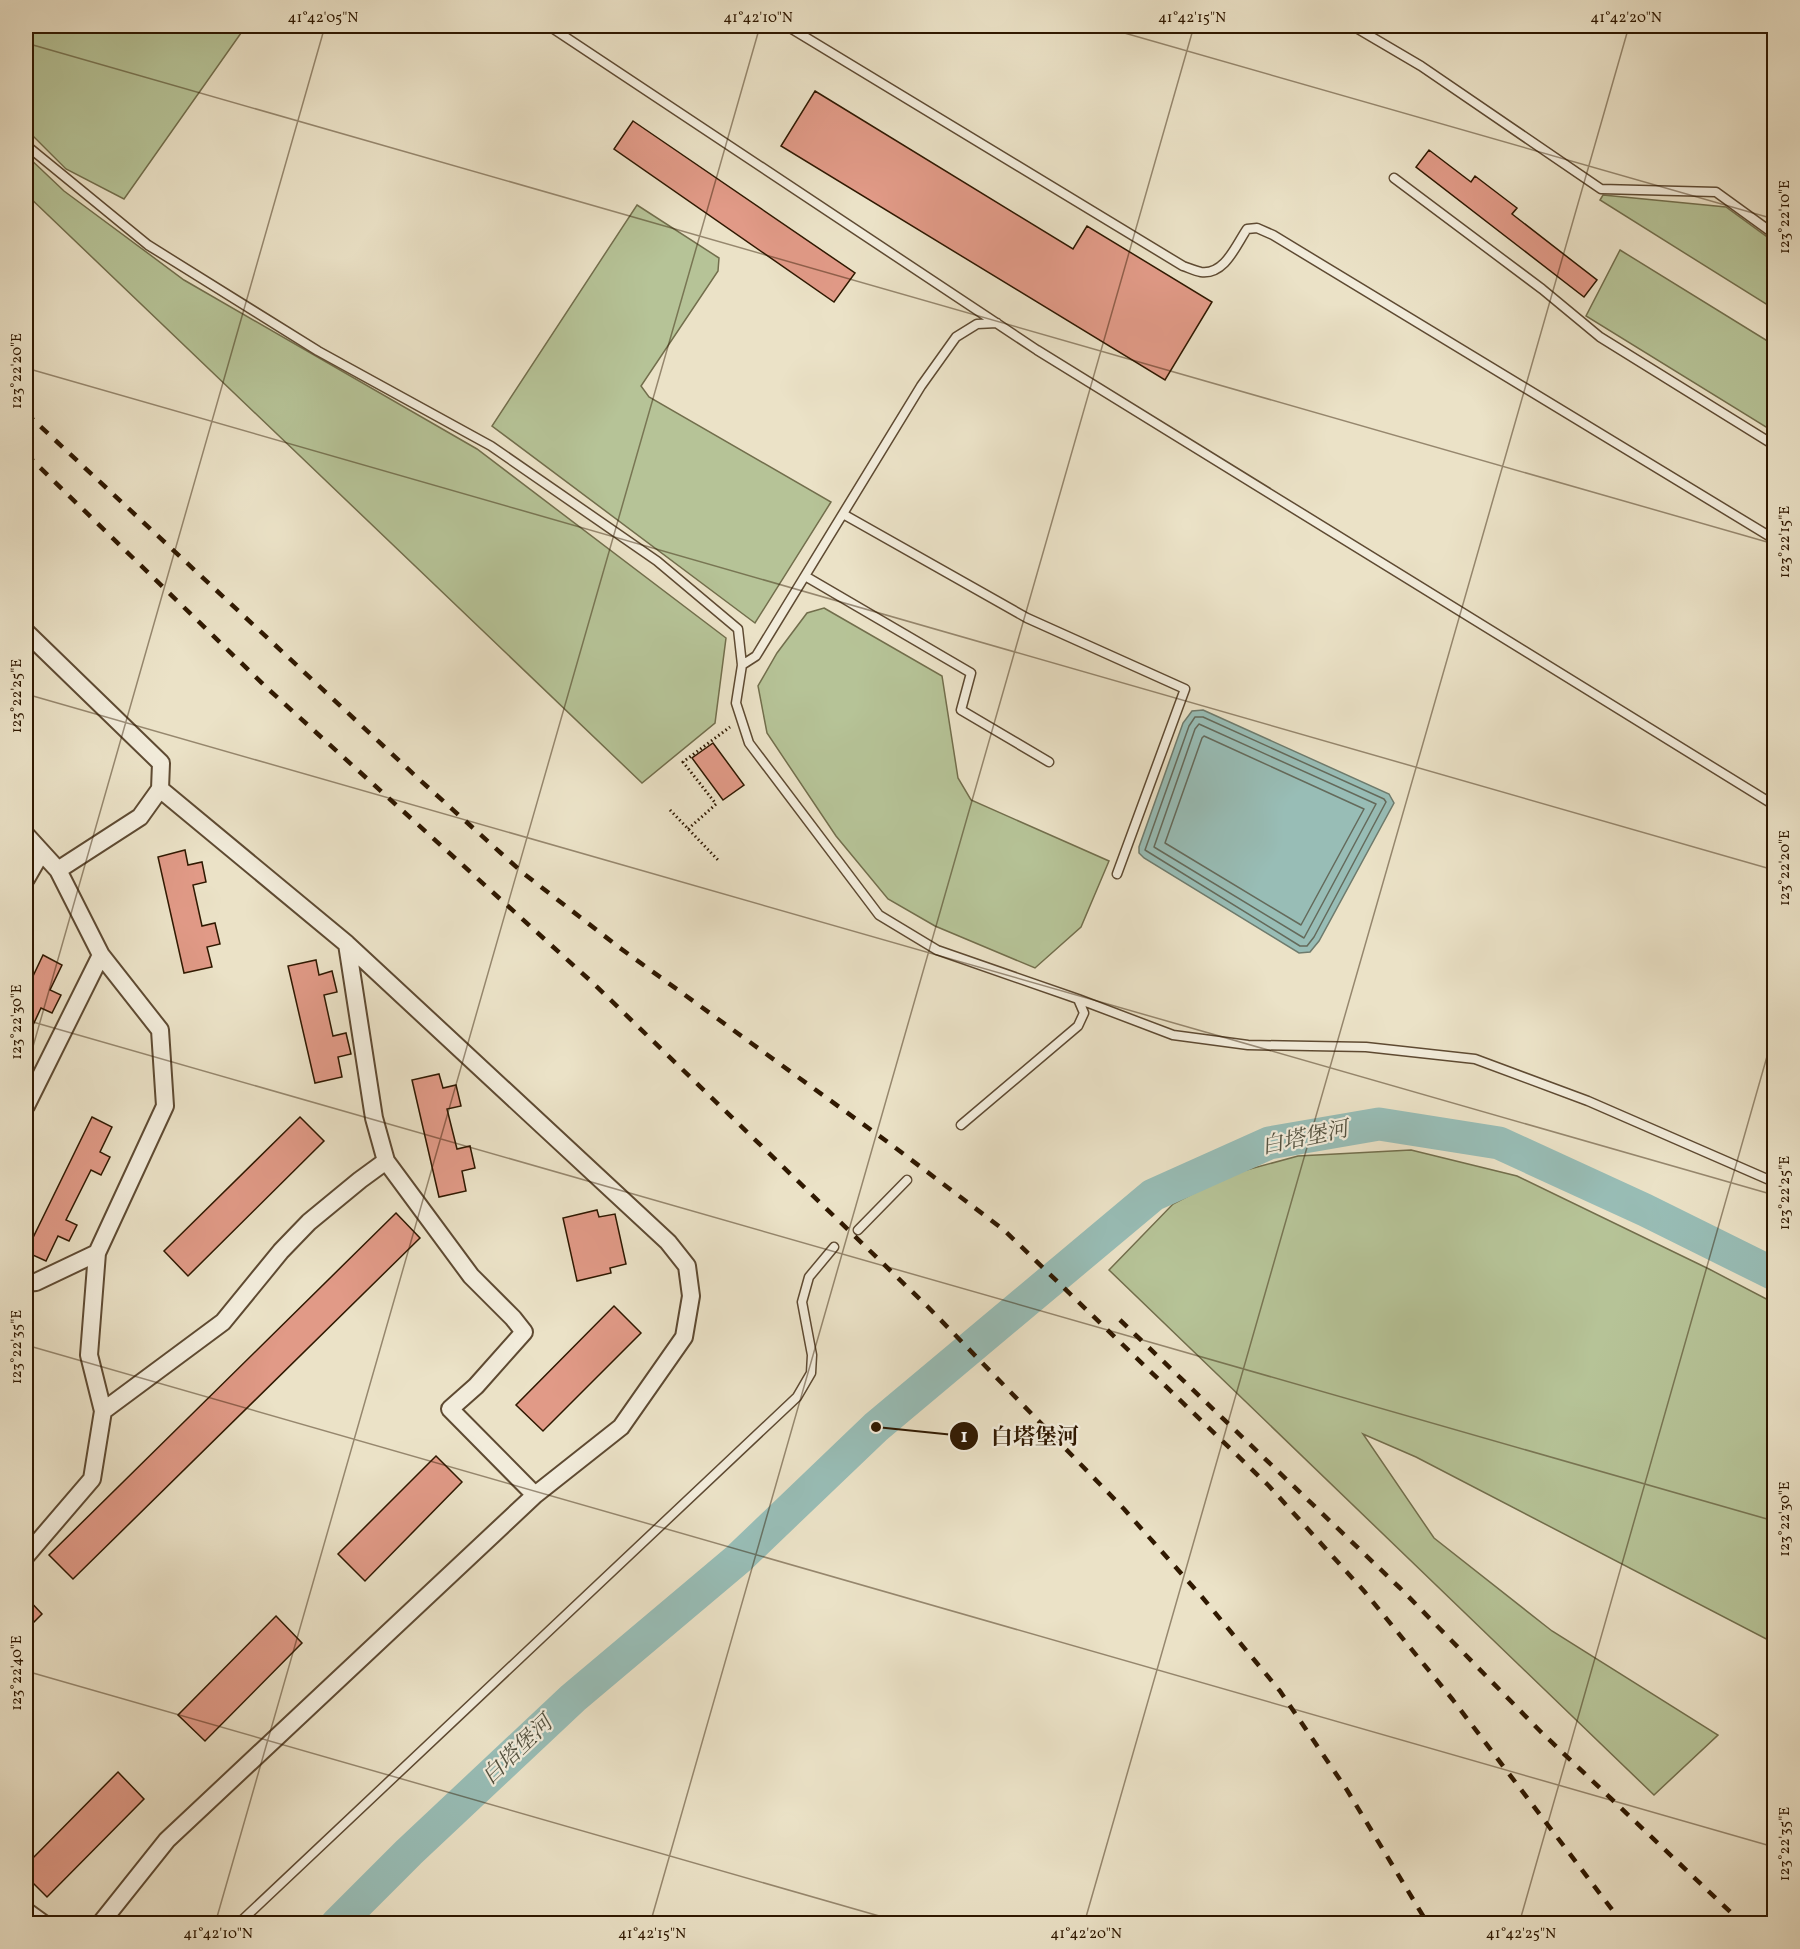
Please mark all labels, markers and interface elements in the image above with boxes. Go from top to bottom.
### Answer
text: 41°42'05"N [288,8,358,29]
text: 41°42'10"N [723,8,793,29]
text: 41°42'15"N [1158,8,1226,29]
text: 41°42'20"N [1590,8,1662,29]
text: 123°22'10"E [1775,180,1796,254]
text: 123°22'20"E [7,333,28,409]
text: 123°22'15"E [1775,506,1796,578]
text: 123°22'25"E [7,659,28,733]
text: 123°22'20"E [1775,830,1796,906]
text: 123°22'30"E [7,984,28,1060]
water label: 白塔堡河 [1259,1114,1355,1163]
text: 123°22'25"E [1775,1156,1796,1230]
text: 123°22'35"E [7,1310,28,1384]
callout: 白塔堡河 [949,1416,1091,1456]
text: 白塔堡河 [991,1423,1079,1454]
text: 1 [960,1425,968,1450]
text: 123°22'30"E [1775,1481,1796,1557]
text: 123°22'40"E [7,1635,28,1711]
water label: 白塔堡河 [476,1707,563,1793]
text: 123°22'35"E [1775,1807,1796,1881]
text: 41°42'10"N [183,1924,253,1945]
text: 41°42'15"N [618,1924,686,1945]
text: 41°42'20"N [1050,1924,1122,1945]
text: 41°42'25"N [1486,1924,1556,1945]

